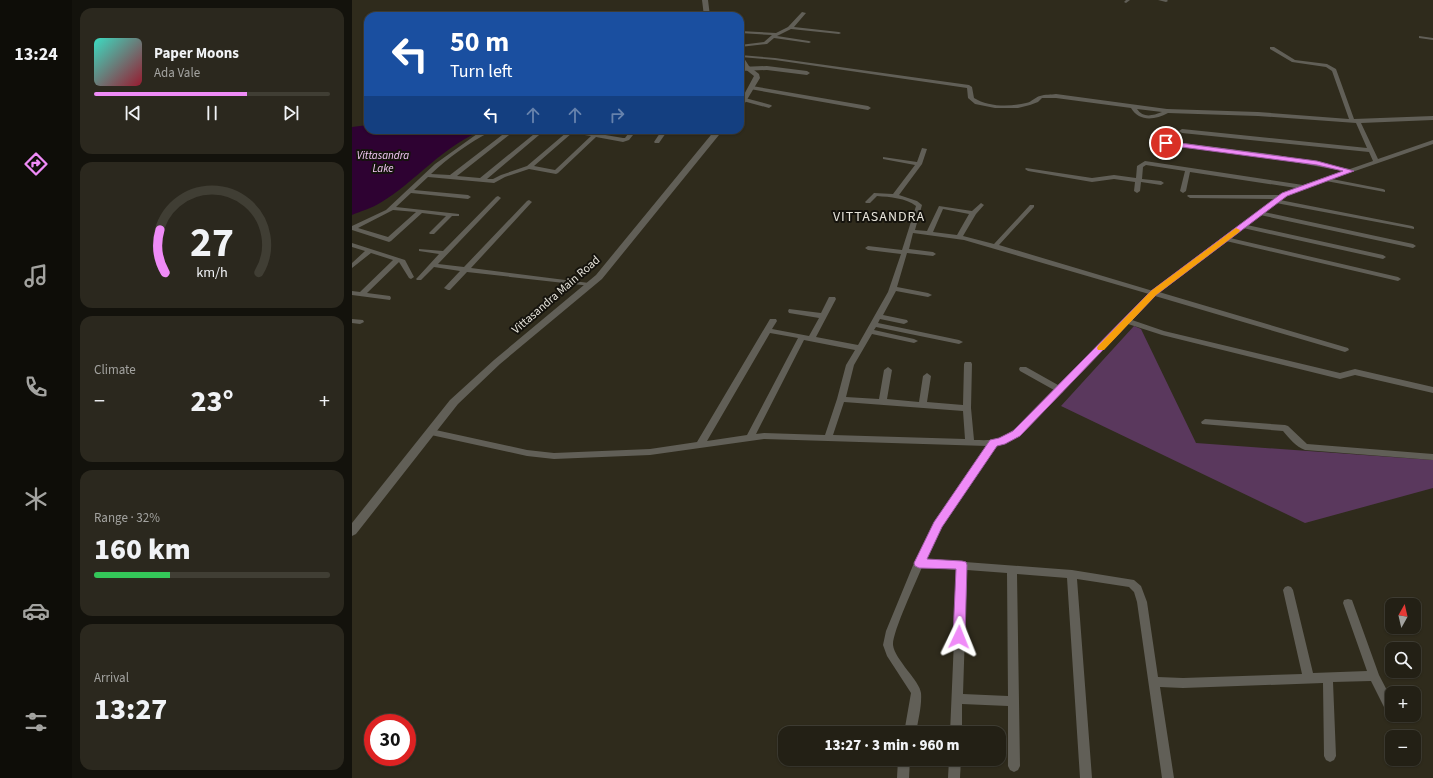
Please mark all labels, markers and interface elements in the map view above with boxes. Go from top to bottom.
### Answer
text: 50 m [450,22,509,62]
icon: left [384,28,436,80]
text: 13:24 [14,42,58,67]
text: Paper Moons [154,43,239,64]
text: Turn left [450,59,512,84]
text: Ada Vale [154,64,200,82]
icon: previous [122,102,144,124]
icon: pause [201,102,223,124]
icon: next [280,102,302,124]
icon: left [480,104,502,126]
icon: ahead [522,104,544,126]
icon: ahead [564,104,586,126]
icon: right [606,104,628,126]
pin [1149,126,1183,160]
icon: arrive [1155,132,1177,154]
water label: Vittasandra Lake [357,148,409,176]
icon: directions [22,150,50,178]
district label: VITTASANDRA [833,207,925,227]
text: 27 [190,213,234,273]
street label: Vittasandra Main Road [508,252,604,338]
icon: music [22,262,50,290]
text: km/h [196,262,228,283]
text: Climate [94,361,136,379]
icon: phone [22,373,50,401]
text: 23° [190,380,234,423]
text: − [94,385,105,417]
text: + [319,385,330,417]
icon: climate [22,485,50,513]
text: Range · 32% [94,509,160,527]
text: 160 km [94,528,191,571]
icon: car [22,597,50,625]
north arrow [1385,598,1421,634]
map controls [1385,598,1421,766]
position arrow [938,616,980,658]
button: search [1385,642,1421,678]
text: Arrival [94,669,129,687]
button: + [1385,686,1421,722]
text: 13:27 [94,688,167,731]
icon: filters [22,708,50,736]
speed limit sign: 30 [364,714,416,766]
button: − [1385,730,1421,766]
text: 13:27 · 3 min · 960 m [825,735,959,756]

